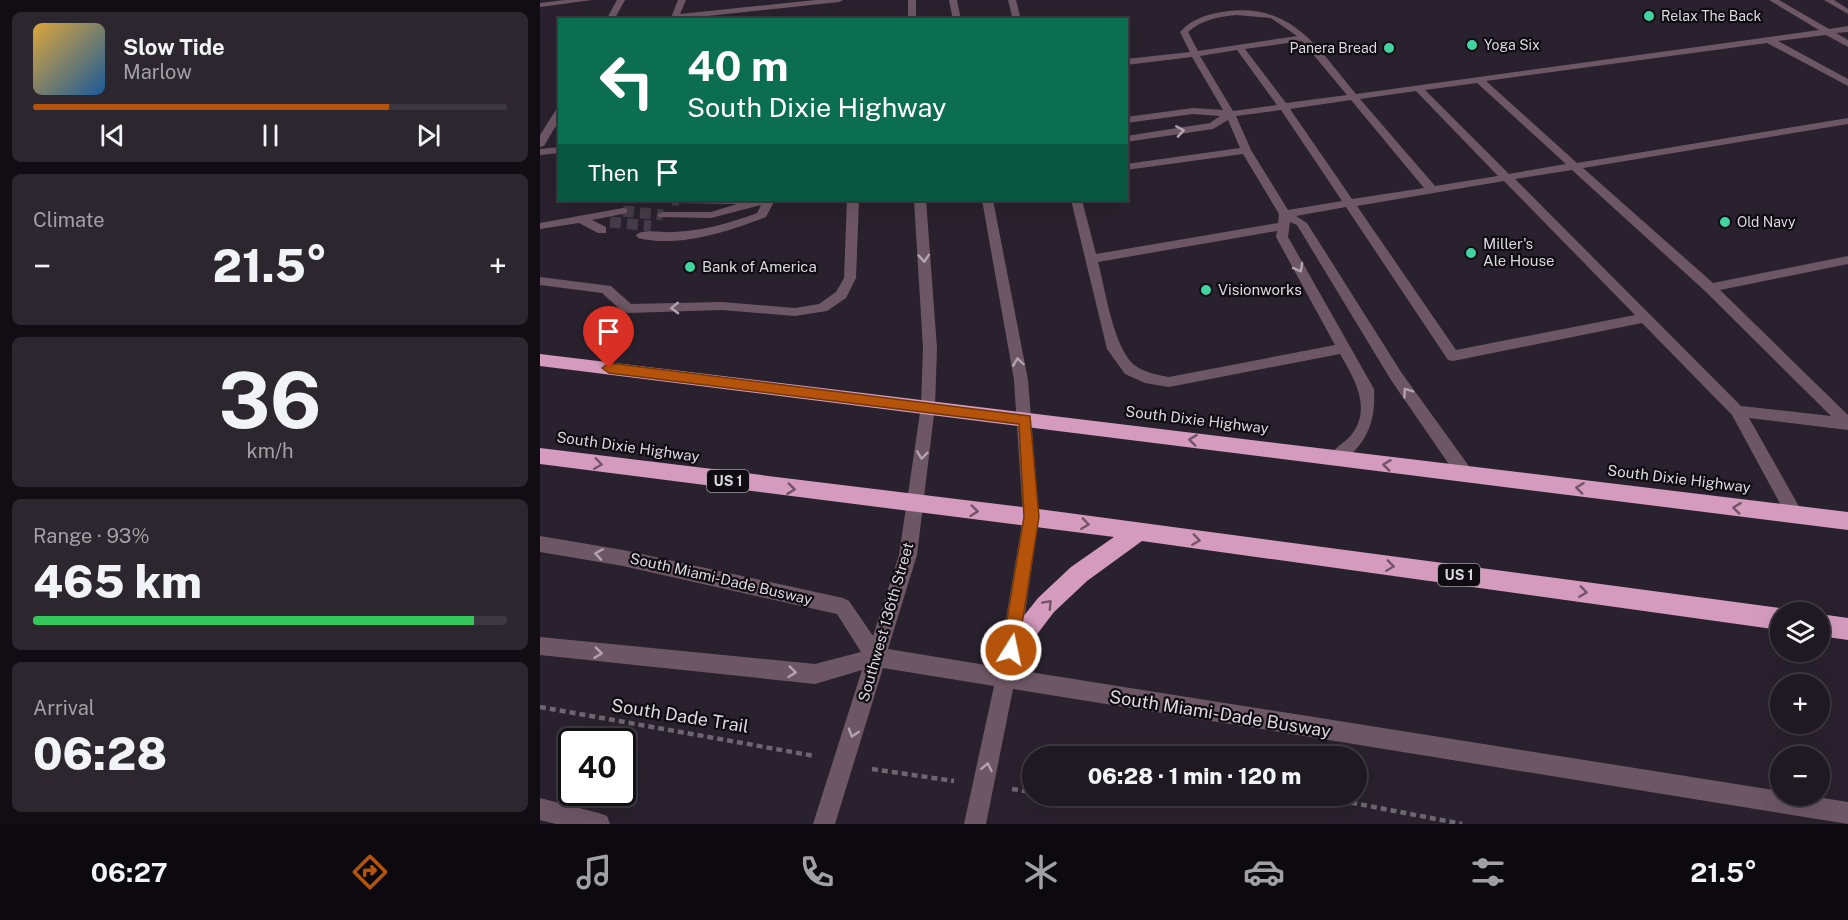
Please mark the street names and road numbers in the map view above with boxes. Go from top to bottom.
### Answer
street label: South Dixie Highway [1124,402,1270,437]
street label: South Dixie Highway [555,428,701,465]
street label: South Dixie Highway [1606,461,1752,496]
road number: US 1 [707,470,749,492]
street label: Southwest 136th Street [855,540,916,704]
street label: South Miami-Dade Busway [628,549,814,608]
road number: US 1 [1438,564,1480,586]
street label: South Miami-Dade Busway [1108,686,1333,741]
street label: South Dade Trail [610,694,750,737]

